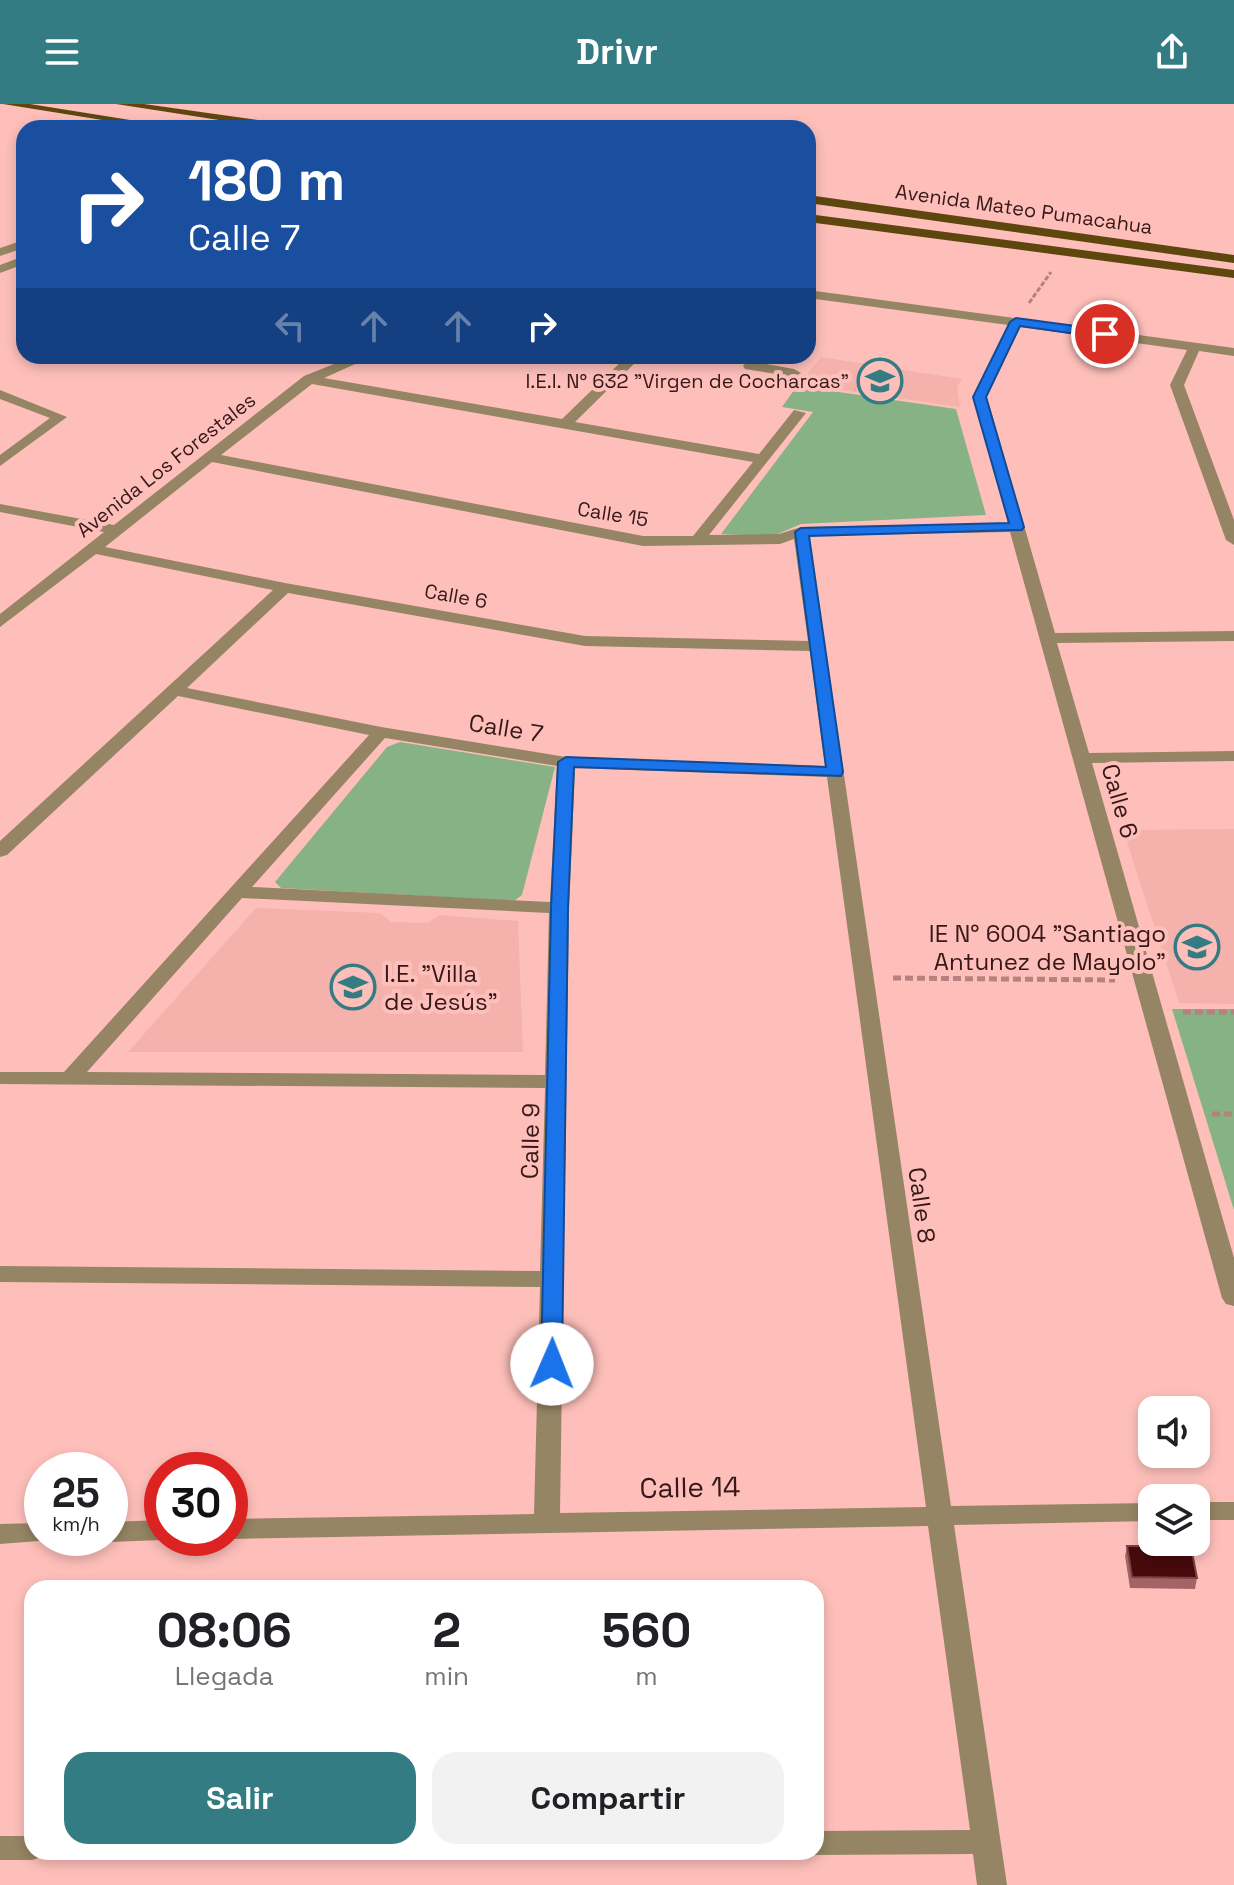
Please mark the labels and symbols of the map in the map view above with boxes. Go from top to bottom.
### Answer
street label: Avenida Mateo Pumacahua [894,178,1154,240]
pin [1071,300,1139,368]
school or university icon: I.E.I. N° 632 "Virgen de Cocharcas" [856,357,904,405]
place label: I.E.I. N° 632 "Virgen de Cocharcas" [525,368,849,394]
street label: Avenida Los Forestales [71,387,261,543]
street label: Calle 15 [576,496,650,532]
street label: Calle 6 [423,578,489,614]
street label: Calle 7 [467,707,545,749]
street label: Calle 6 [1095,760,1145,842]
place label: IE N° 6004 "Santiago Antunez de Mayolo" [929,918,1166,977]
school or university icon: IE N° 6004 "Santiago Antunez de Mayolo" [1173,923,1221,971]
place label: I.E. "Villa de Jesús" [384,958,498,1017]
school or university icon: I.E. "Villa de Jesús" [329,963,377,1011]
street label: Calle 9 [514,1103,546,1179]
street label: Calle 8 [901,1165,943,1245]
position arrow [510,1322,594,1406]
speed limit sign: 30 [144,1452,248,1556]
street label: Calle 14 [639,1468,741,1506]

